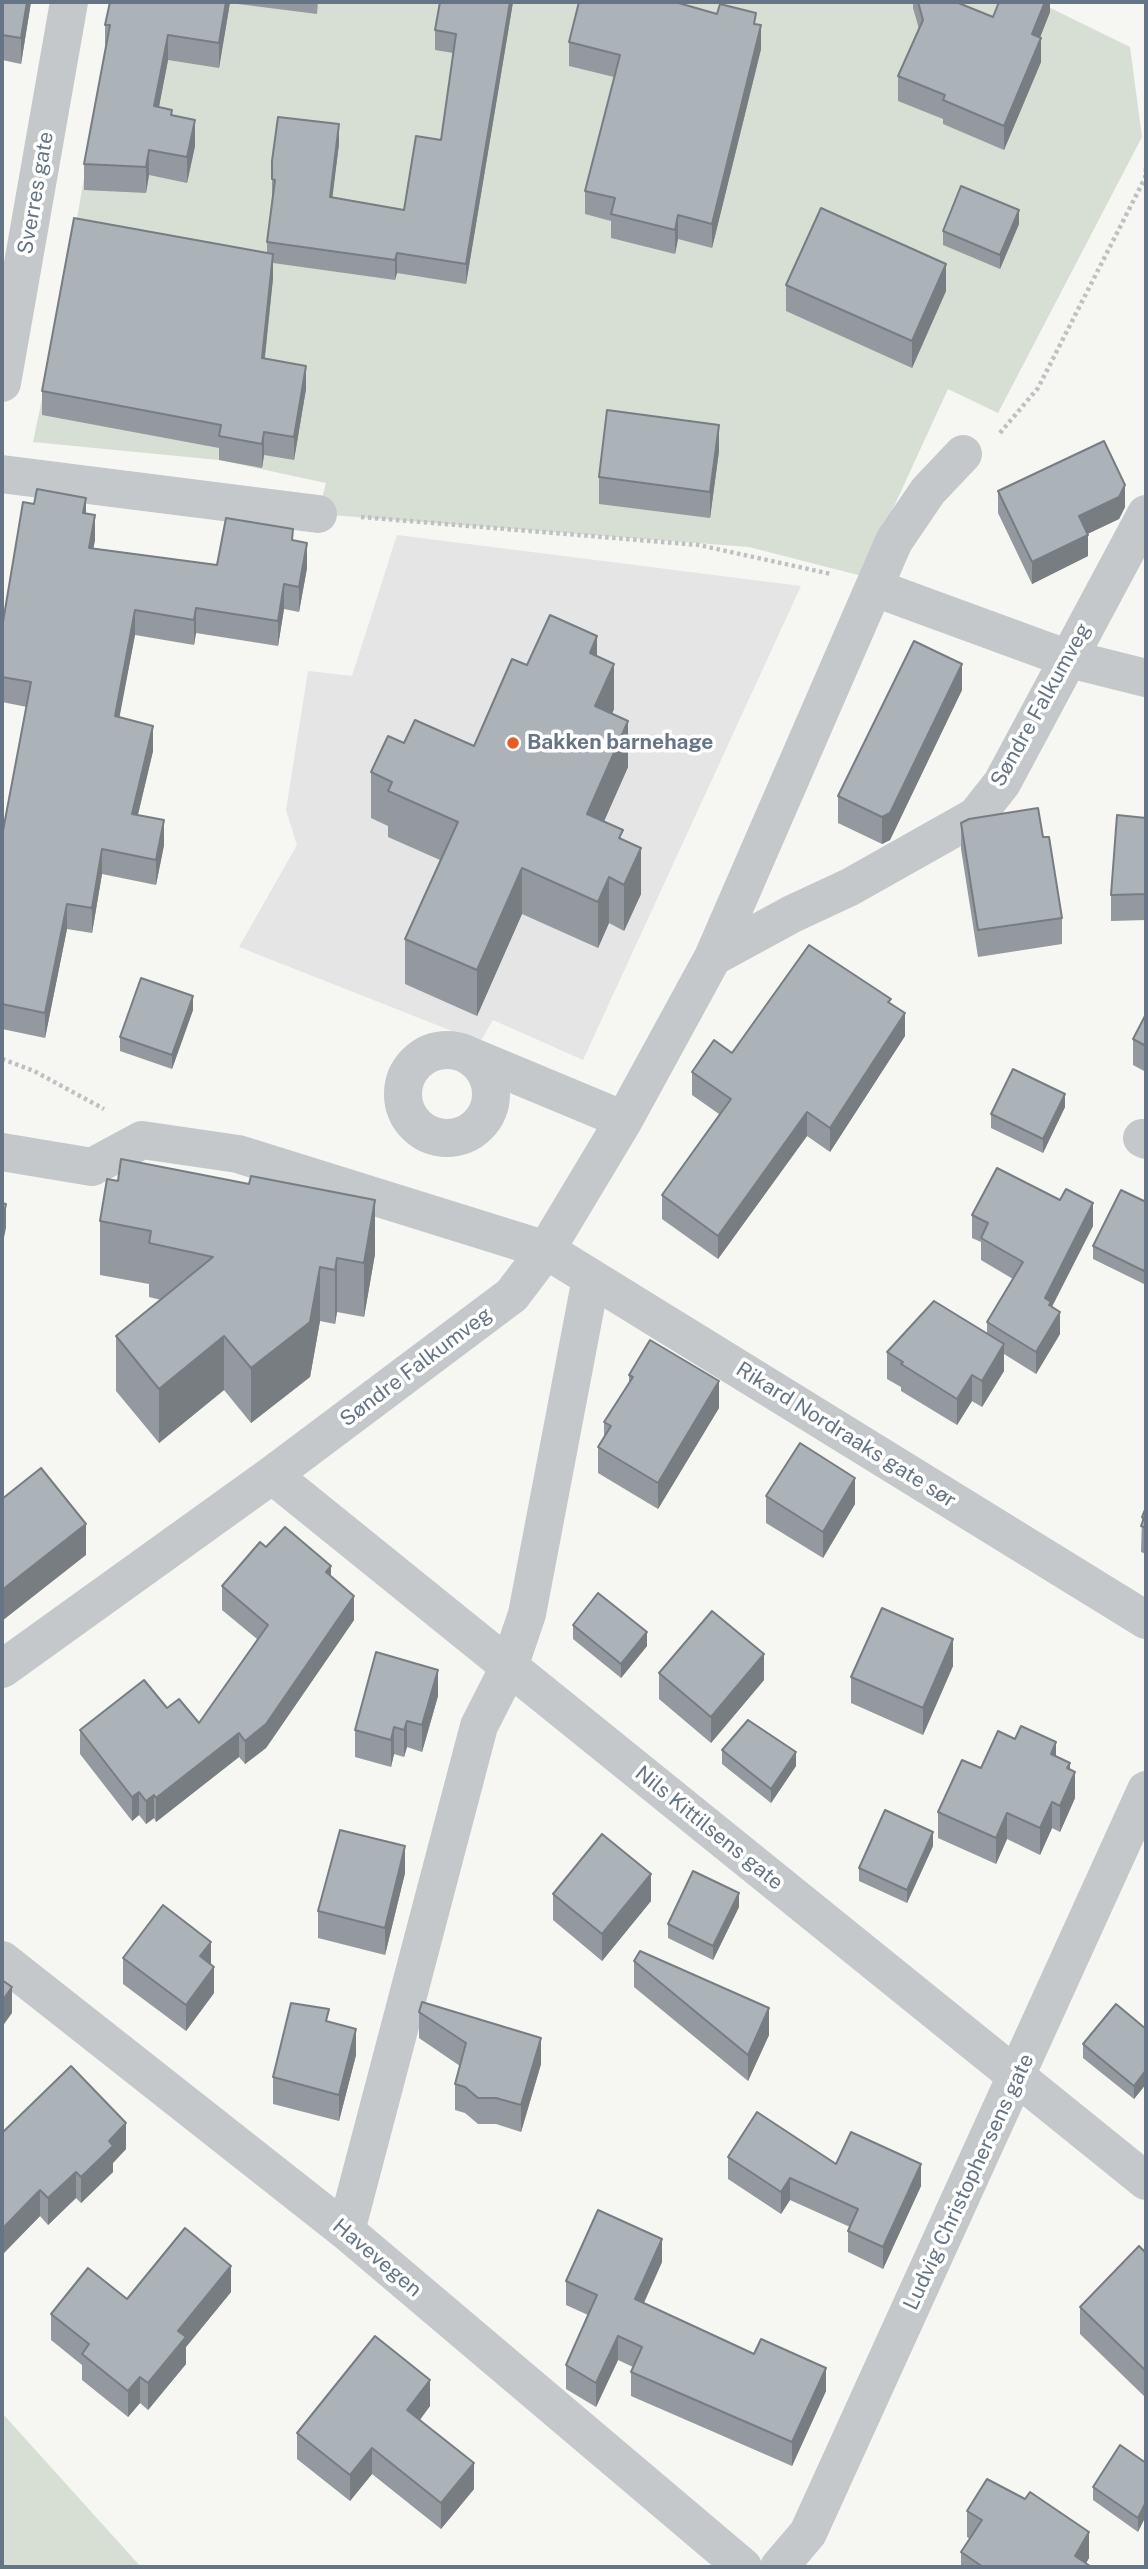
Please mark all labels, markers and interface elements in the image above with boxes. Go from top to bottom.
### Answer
street label: Sverres gate [13,130,59,256]
street label: Søndre Falkumveg [986,619,1096,791]
place label: Bakken barnehage [527,730,713,756]
marker: Bakken barnehage [505,735,521,751]
street label: Søndre Falkumveg [335,1302,497,1432]
street label: Rikard Nordraaks gate sør [731,1357,961,1513]
street label: Nils Kittilsens gate [630,1761,788,1895]
street label: Ludvig Christophersens gate [899,2050,1039,2314]
street label: Havevegen [327,2214,427,2302]

